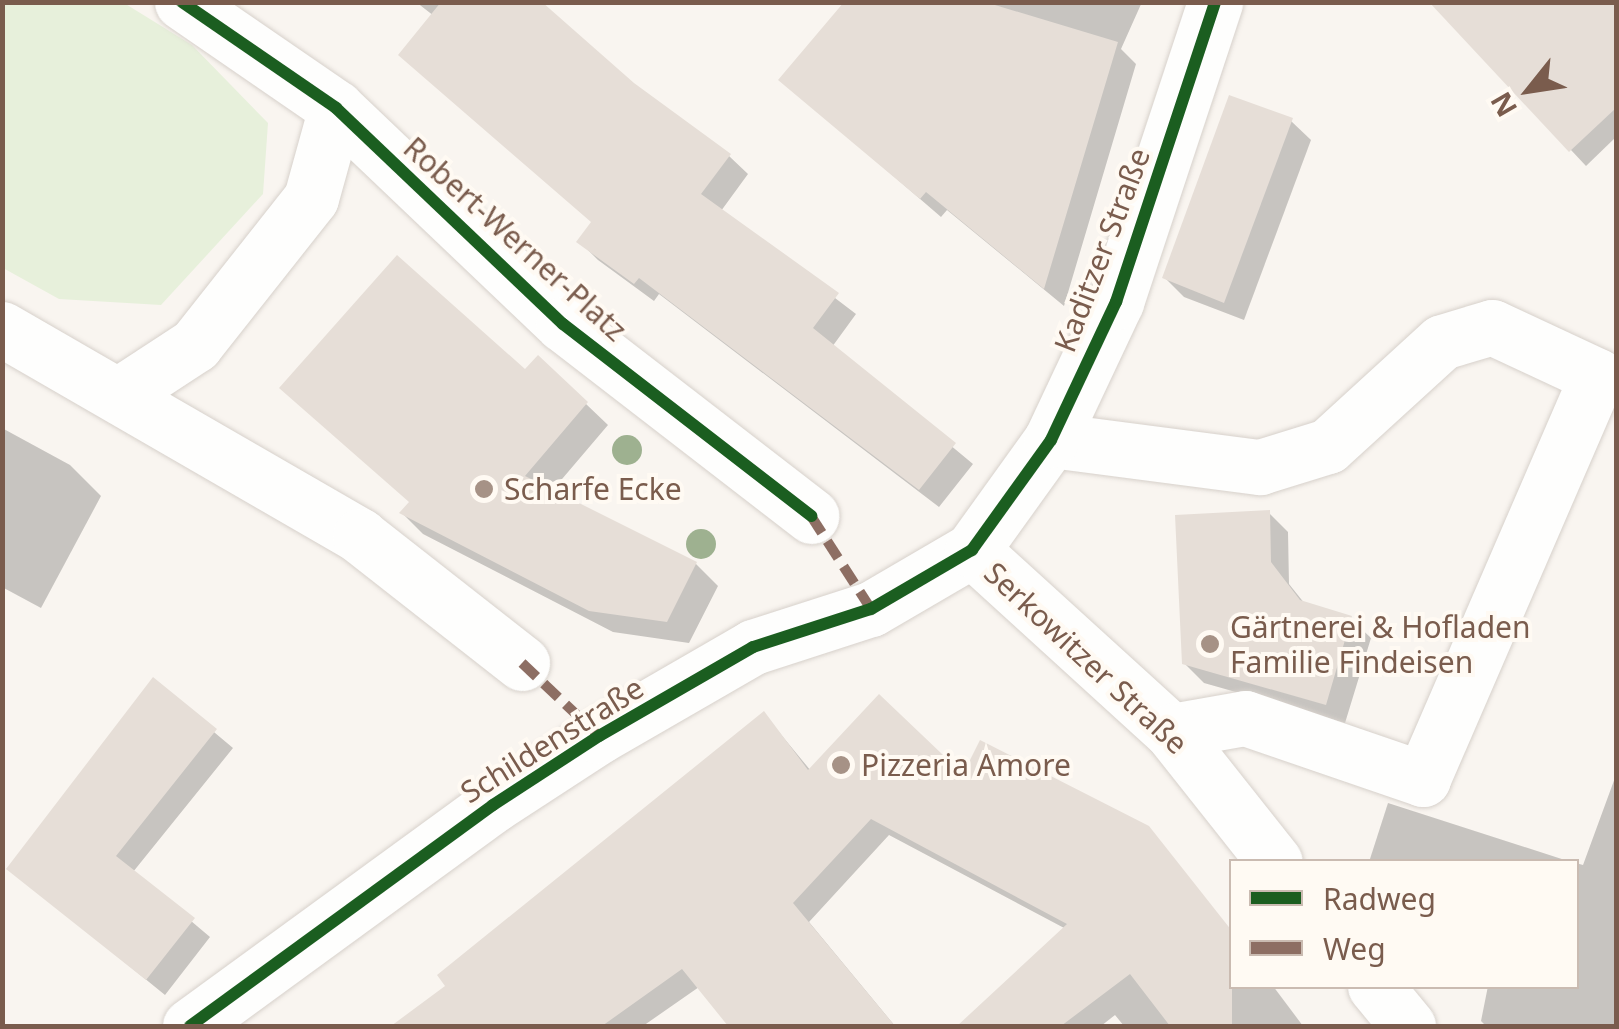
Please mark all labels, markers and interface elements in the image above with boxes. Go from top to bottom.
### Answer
north arrow [1479,40,1579,140]
text: N [1481,86,1525,124]
street label: Robert-Werner-Platz [396,130,634,348]
street label: Kaditzer Straße [1047,143,1157,357]
place label: Scharfe Ecke [504,471,682,507]
marker: Scharfe Ecke [473,478,495,500]
street label: Serkowitzer Straße [977,555,1195,761]
place label: Gärtnerei & Hofladen Familie Findeisen [1230,609,1531,680]
marker: Gärtnerei & Hofladen Familie Findeisen [1199,633,1221,655]
street label: Schildenstraße [454,669,650,811]
place label: Pizzeria Amore [861,747,1071,783]
marker: Pizzeria Amore [830,754,852,776]
legend [1229,859,1579,989]
text: Radweg [1323,878,1436,919]
text: Weg [1323,928,1386,969]

